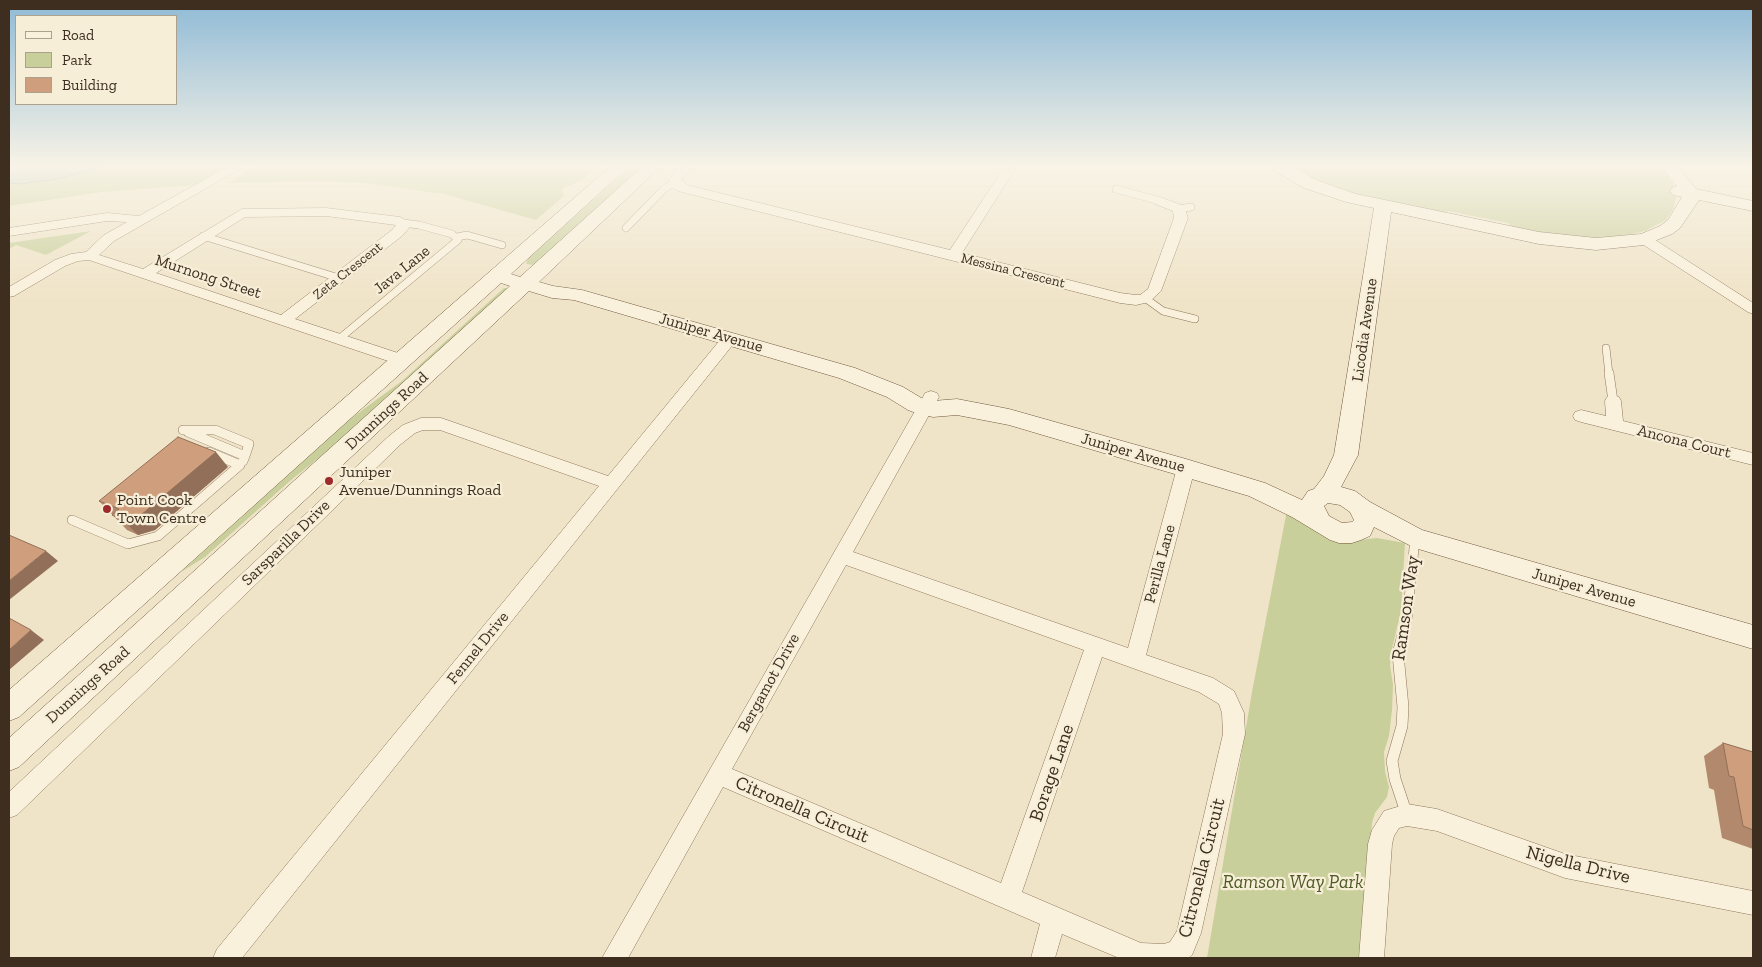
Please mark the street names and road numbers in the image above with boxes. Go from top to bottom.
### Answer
street label: Zeta Crescent [310,239,386,303]
street label: Java Lane [370,241,434,299]
street label: Messina Crescent [959,250,1067,292]
street label: Murnong Street [152,251,264,303]
street label: Licodia Avenue [1348,277,1382,383]
street label: Juniper Avenue [657,309,765,357]
street label: Dunnings Road [342,368,432,454]
street label: Ancona Court [1635,421,1733,463]
street label: Juniper Avenue [1079,429,1187,477]
street label: Sarsparilla Drive [238,496,334,590]
street label: Perilla Lane [1140,523,1180,605]
street label: Ramson Way [1387,554,1425,662]
street label: Juniper Avenue [1530,564,1638,612]
street label: Fennel Drive [443,608,513,688]
street label: Bergamot Drive [734,630,804,736]
street label: Dunnings Road [42,642,134,728]
street label: Borage Lane [1025,721,1079,825]
street label: Citronella Circuit [732,772,872,848]
street label: Citronella Circuit [1174,796,1230,940]
street label: Nigella Drive [1523,841,1633,889]

